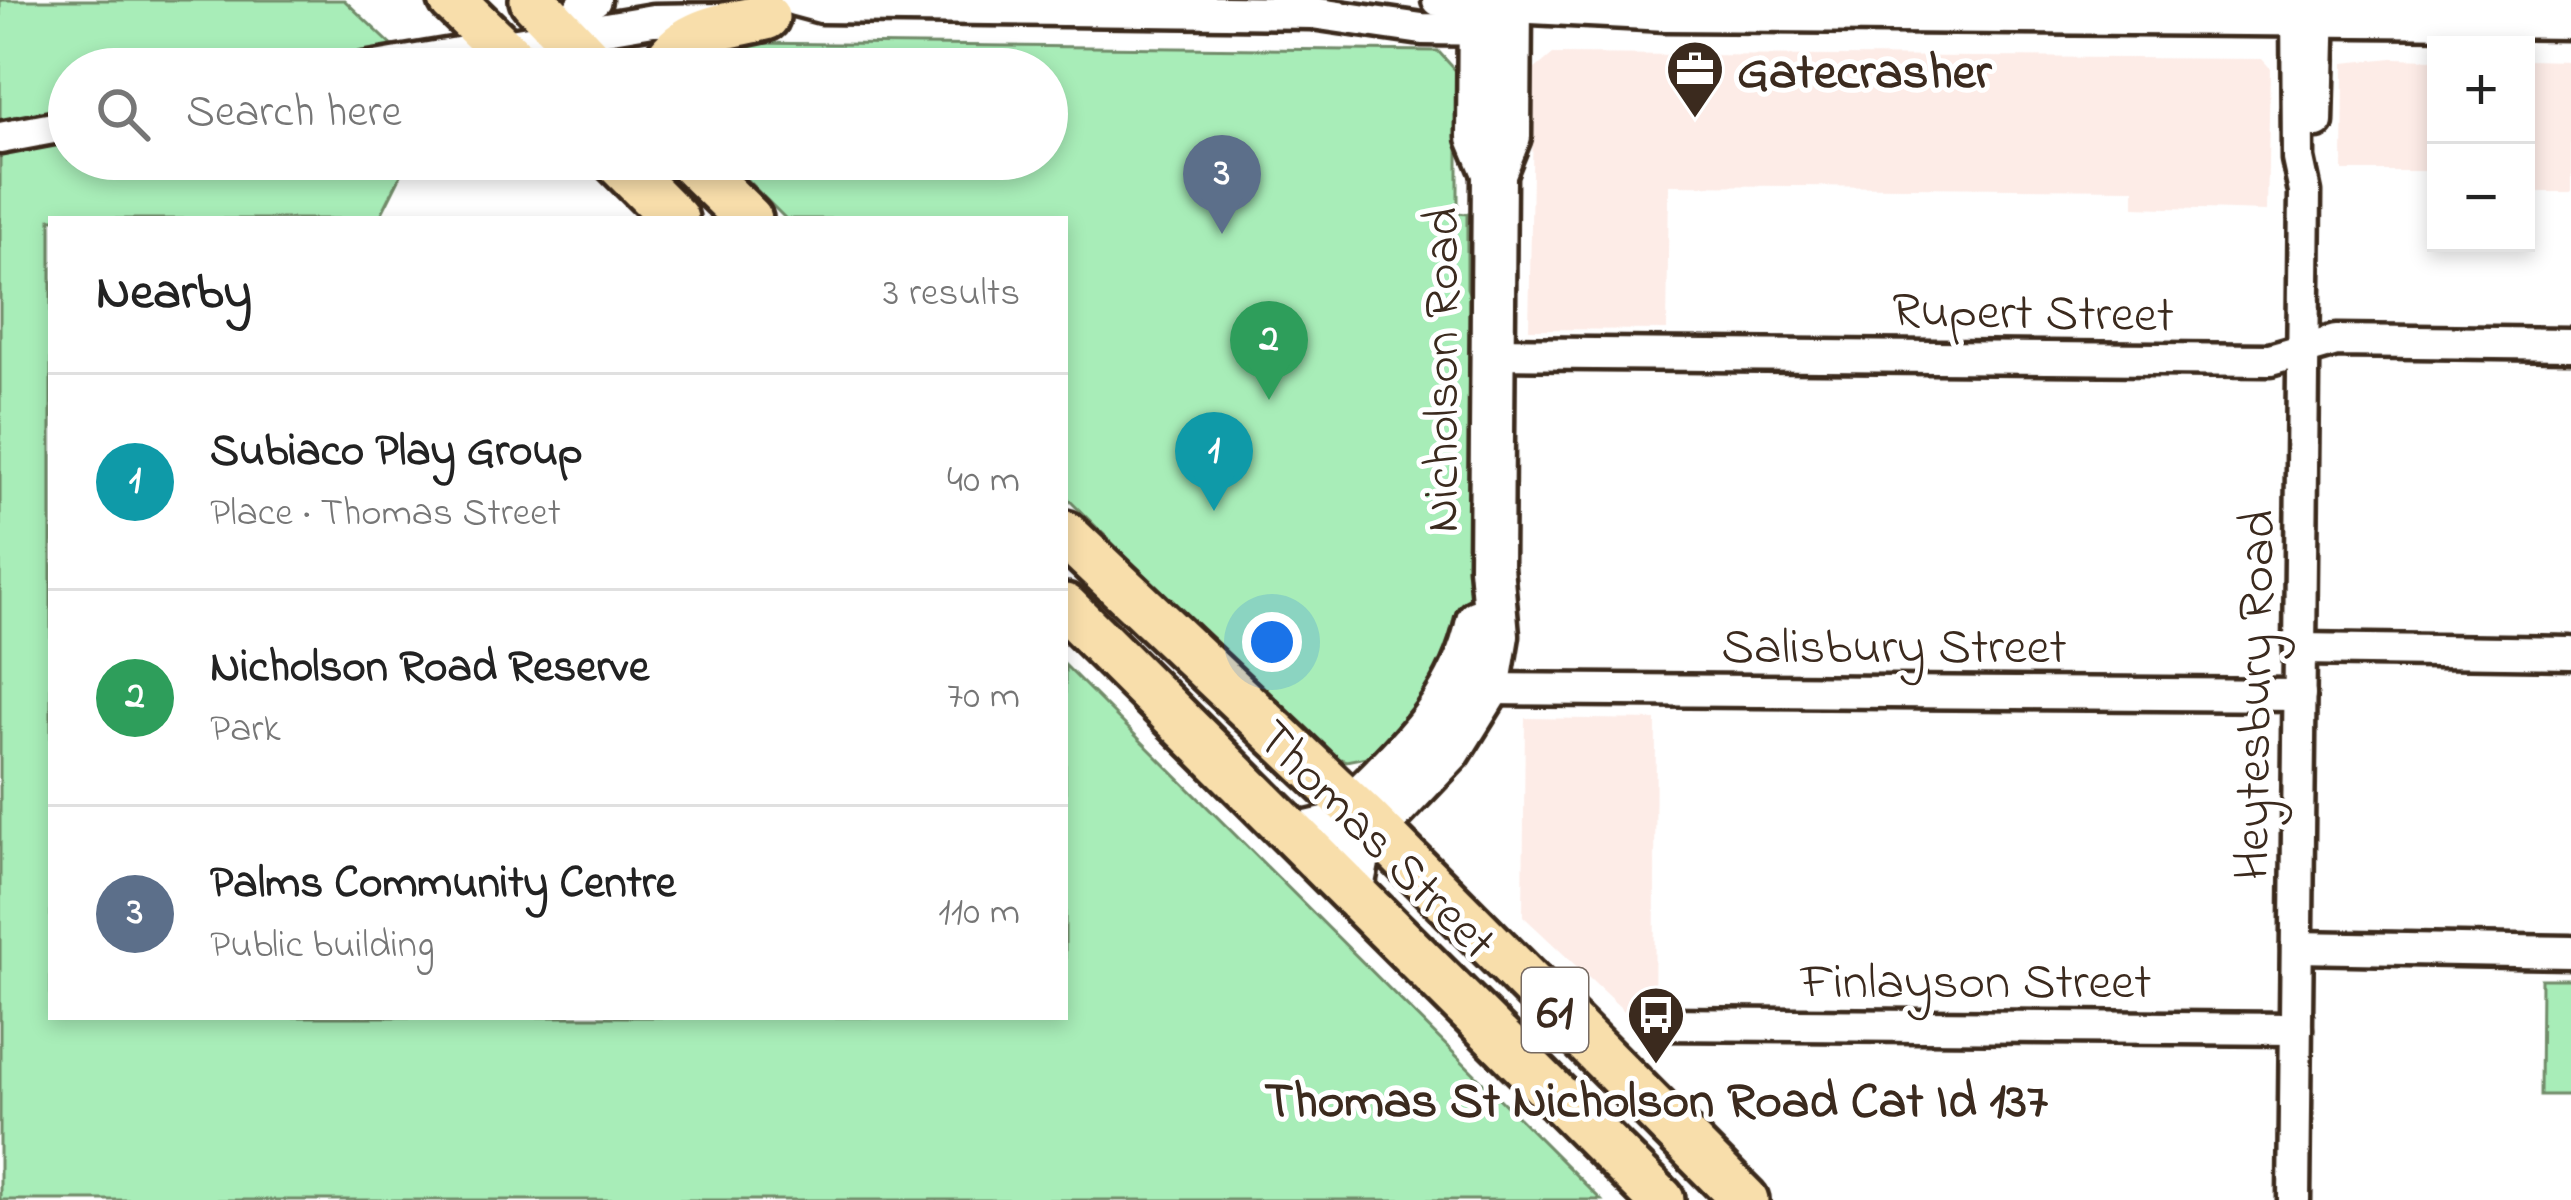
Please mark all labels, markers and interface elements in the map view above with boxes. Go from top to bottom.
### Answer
map controls [2427,36,2535,252]
button: + [2427,36,2535,144]
place label: Gatecrasher [1737,37,1993,112]
office icon: Gatecrasher [1664,38,1726,120]
search box [48,48,1068,180]
icon: search [90,81,156,147]
text: Search here [186,81,402,147]
pin: 3 [1183,135,1261,234]
button: − [2427,144,2535,252]
street label: Nicholson Road [1407,207,1482,533]
text: Nearby [96,257,252,332]
text: 3 results [883,266,1020,323]
street label: Rupert Street [1891,276,2175,355]
pin: 2 [1230,301,1308,400]
pin: 1 [1175,412,1253,511]
text: Subiaco Play Group [210,420,582,486]
text: 1 [129,453,141,510]
text: 40 m [947,453,1020,510]
text: Place · Thomas Street [210,486,561,543]
street label: Heytesbury Road [2217,509,2298,881]
your location [1242,612,1302,672]
street label: Salisbury Street [1721,612,2067,687]
text: Nicholson Road Reserve [210,636,649,702]
text: 2 [125,669,145,726]
text: 70 m [947,669,1020,726]
text: Park [210,702,280,759]
street label: Thomas Street [1236,704,1512,980]
text: Palms Community Centre [210,852,676,918]
text: 3 [127,885,143,942]
text: 110 m [938,885,1020,942]
text: Public building [210,918,435,975]
street label: Finlayson Street [1799,947,2151,1022]
road number: 61 [1522,968,1588,1052]
bus stop icon: Thomas St Nicholson Road Cat Id 137 [1625,984,1687,1066]
place label: Thomas St Nicholson Road Cat Id 137 [1264,1066,2049,1141]

